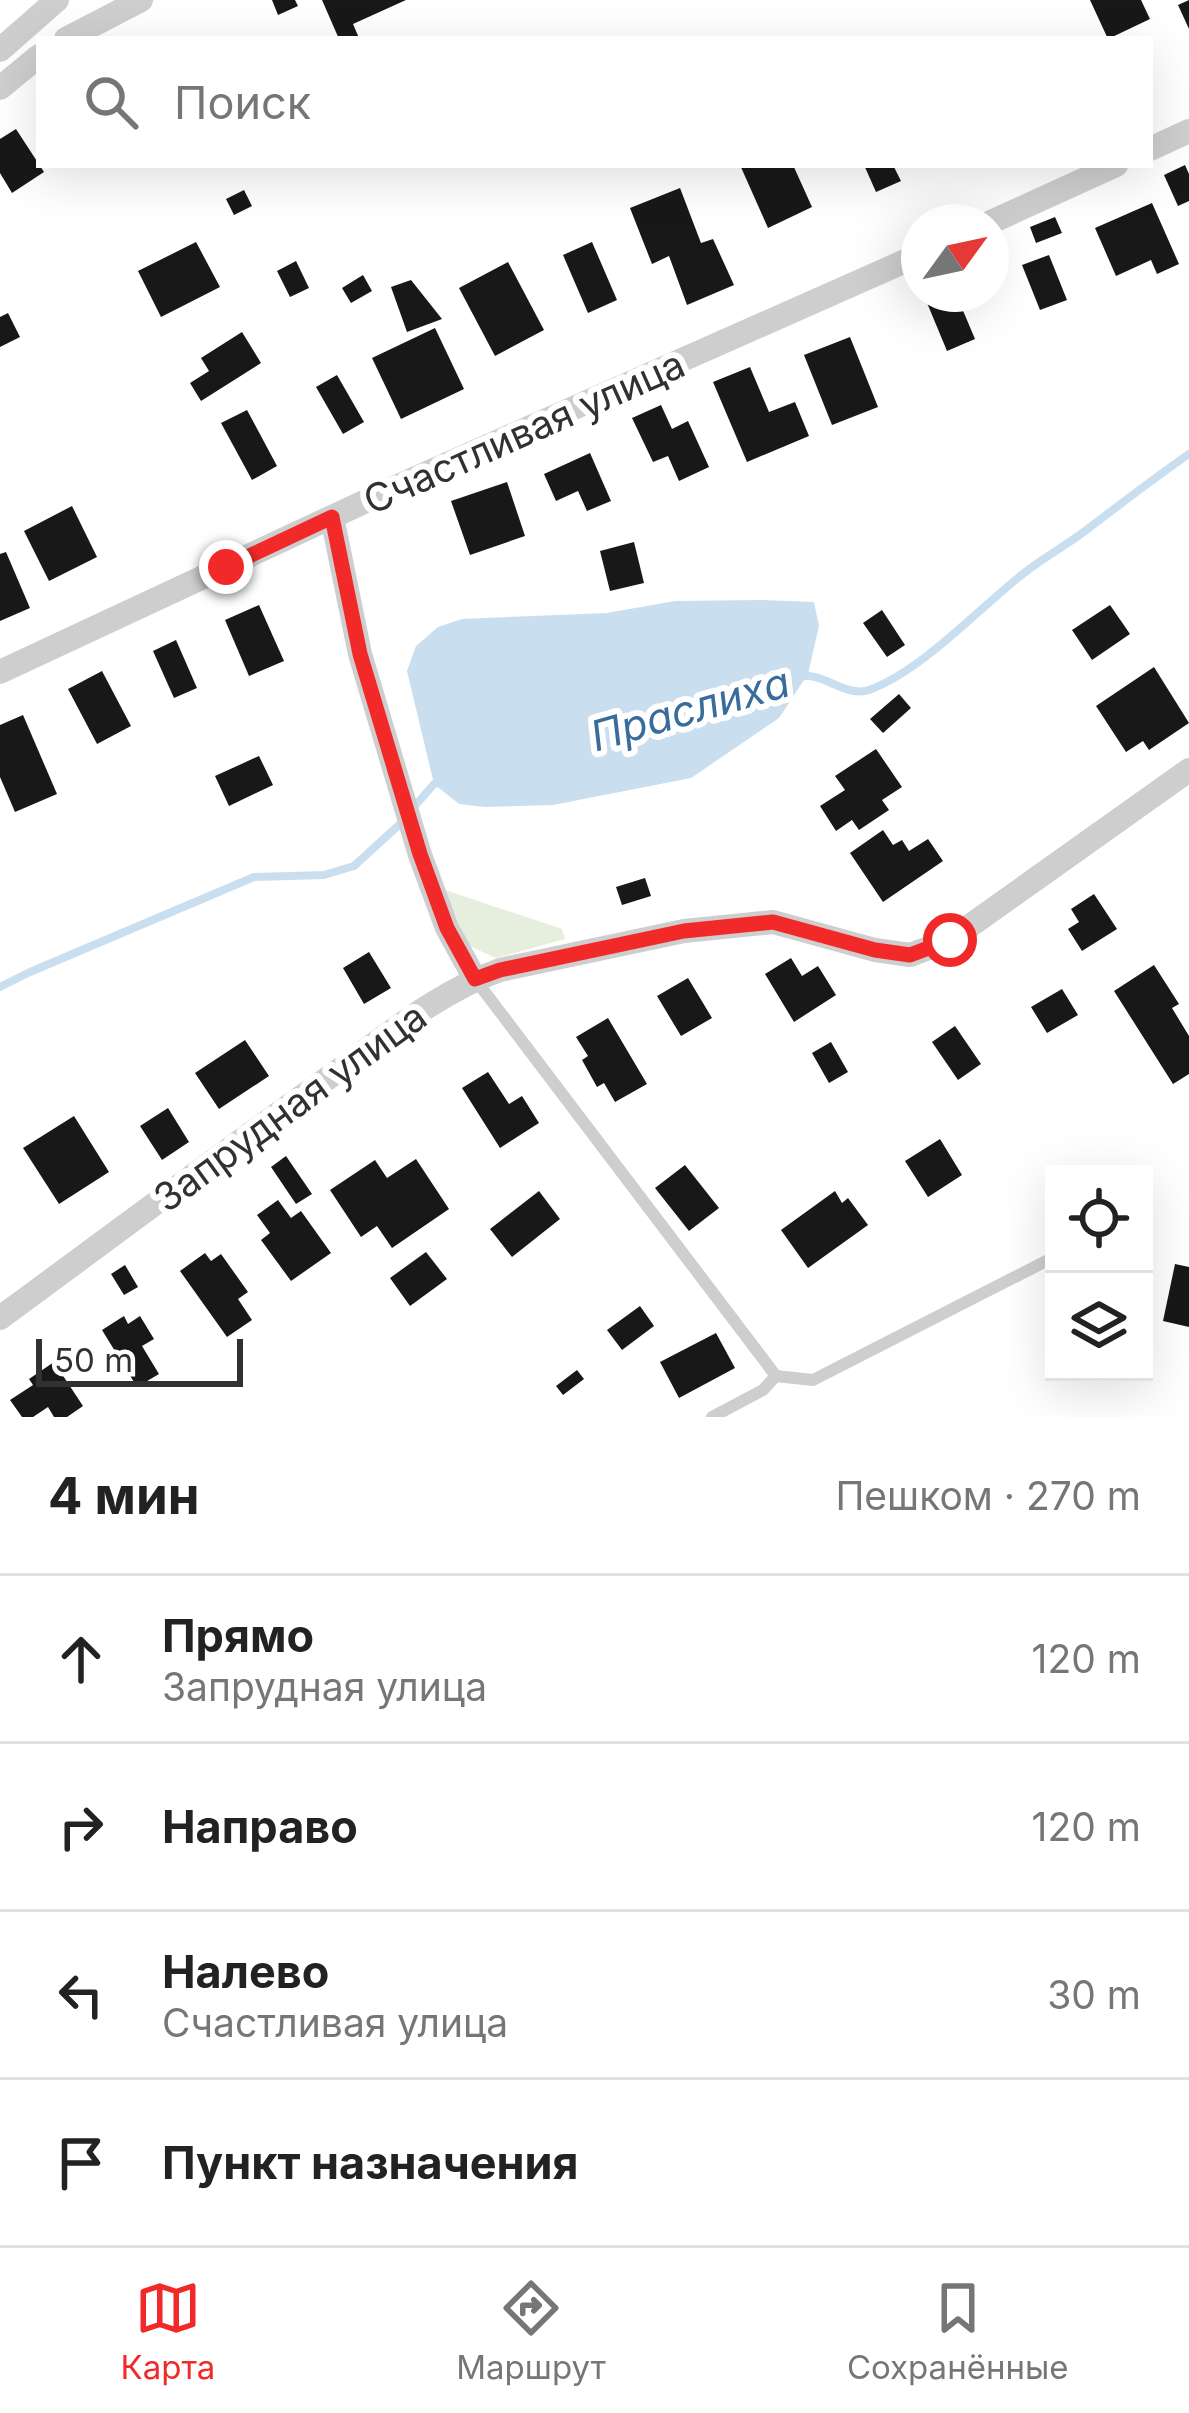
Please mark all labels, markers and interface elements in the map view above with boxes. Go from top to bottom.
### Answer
search box [36,36,1153,168]
icon: search [78,69,144,135]
text: Поиск [174,75,311,130]
north arrow [901,204,1009,312]
street label: Счастливая улица [356,340,691,523]
route end [199,540,253,594]
water label: Праслиха [584,656,795,761]
route start [923,913,977,967]
street label: Запрудная улица [144,992,435,1221]
map controls [1045,1165,1153,1381]
button: locate [1045,1165,1153,1273]
button: layers [1045,1273,1153,1381]
scale bar [36,1333,243,1386]
text: 50 m [54,1340,133,1380]
text: 4 мин [48,1465,199,1526]
text: Пешком · 270 m [835,1472,1141,1519]
text: Прямо [162,1608,314,1663]
icon: ahead [48,1626,114,1692]
text: 120 m [1032,1635,1141,1682]
text: Запрудная улица [162,1663,487,1710]
icon: right [48,1794,114,1860]
text: Направо [162,1799,358,1854]
text: 120 m [1032,1803,1141,1850]
text: Налево [162,1944,329,1999]
icon: left [48,1962,114,2028]
text: 30 m [1047,1971,1141,2018]
text: Счастливая улица [162,1999,508,2046]
icon: arrive [48,2130,114,2196]
text: Пункт назначения [162,2135,579,2190]
tab: Карта [120,2275,215,2387]
tab: Маршрут [456,2275,606,2387]
tab: Сохранённые [847,2275,1068,2387]

